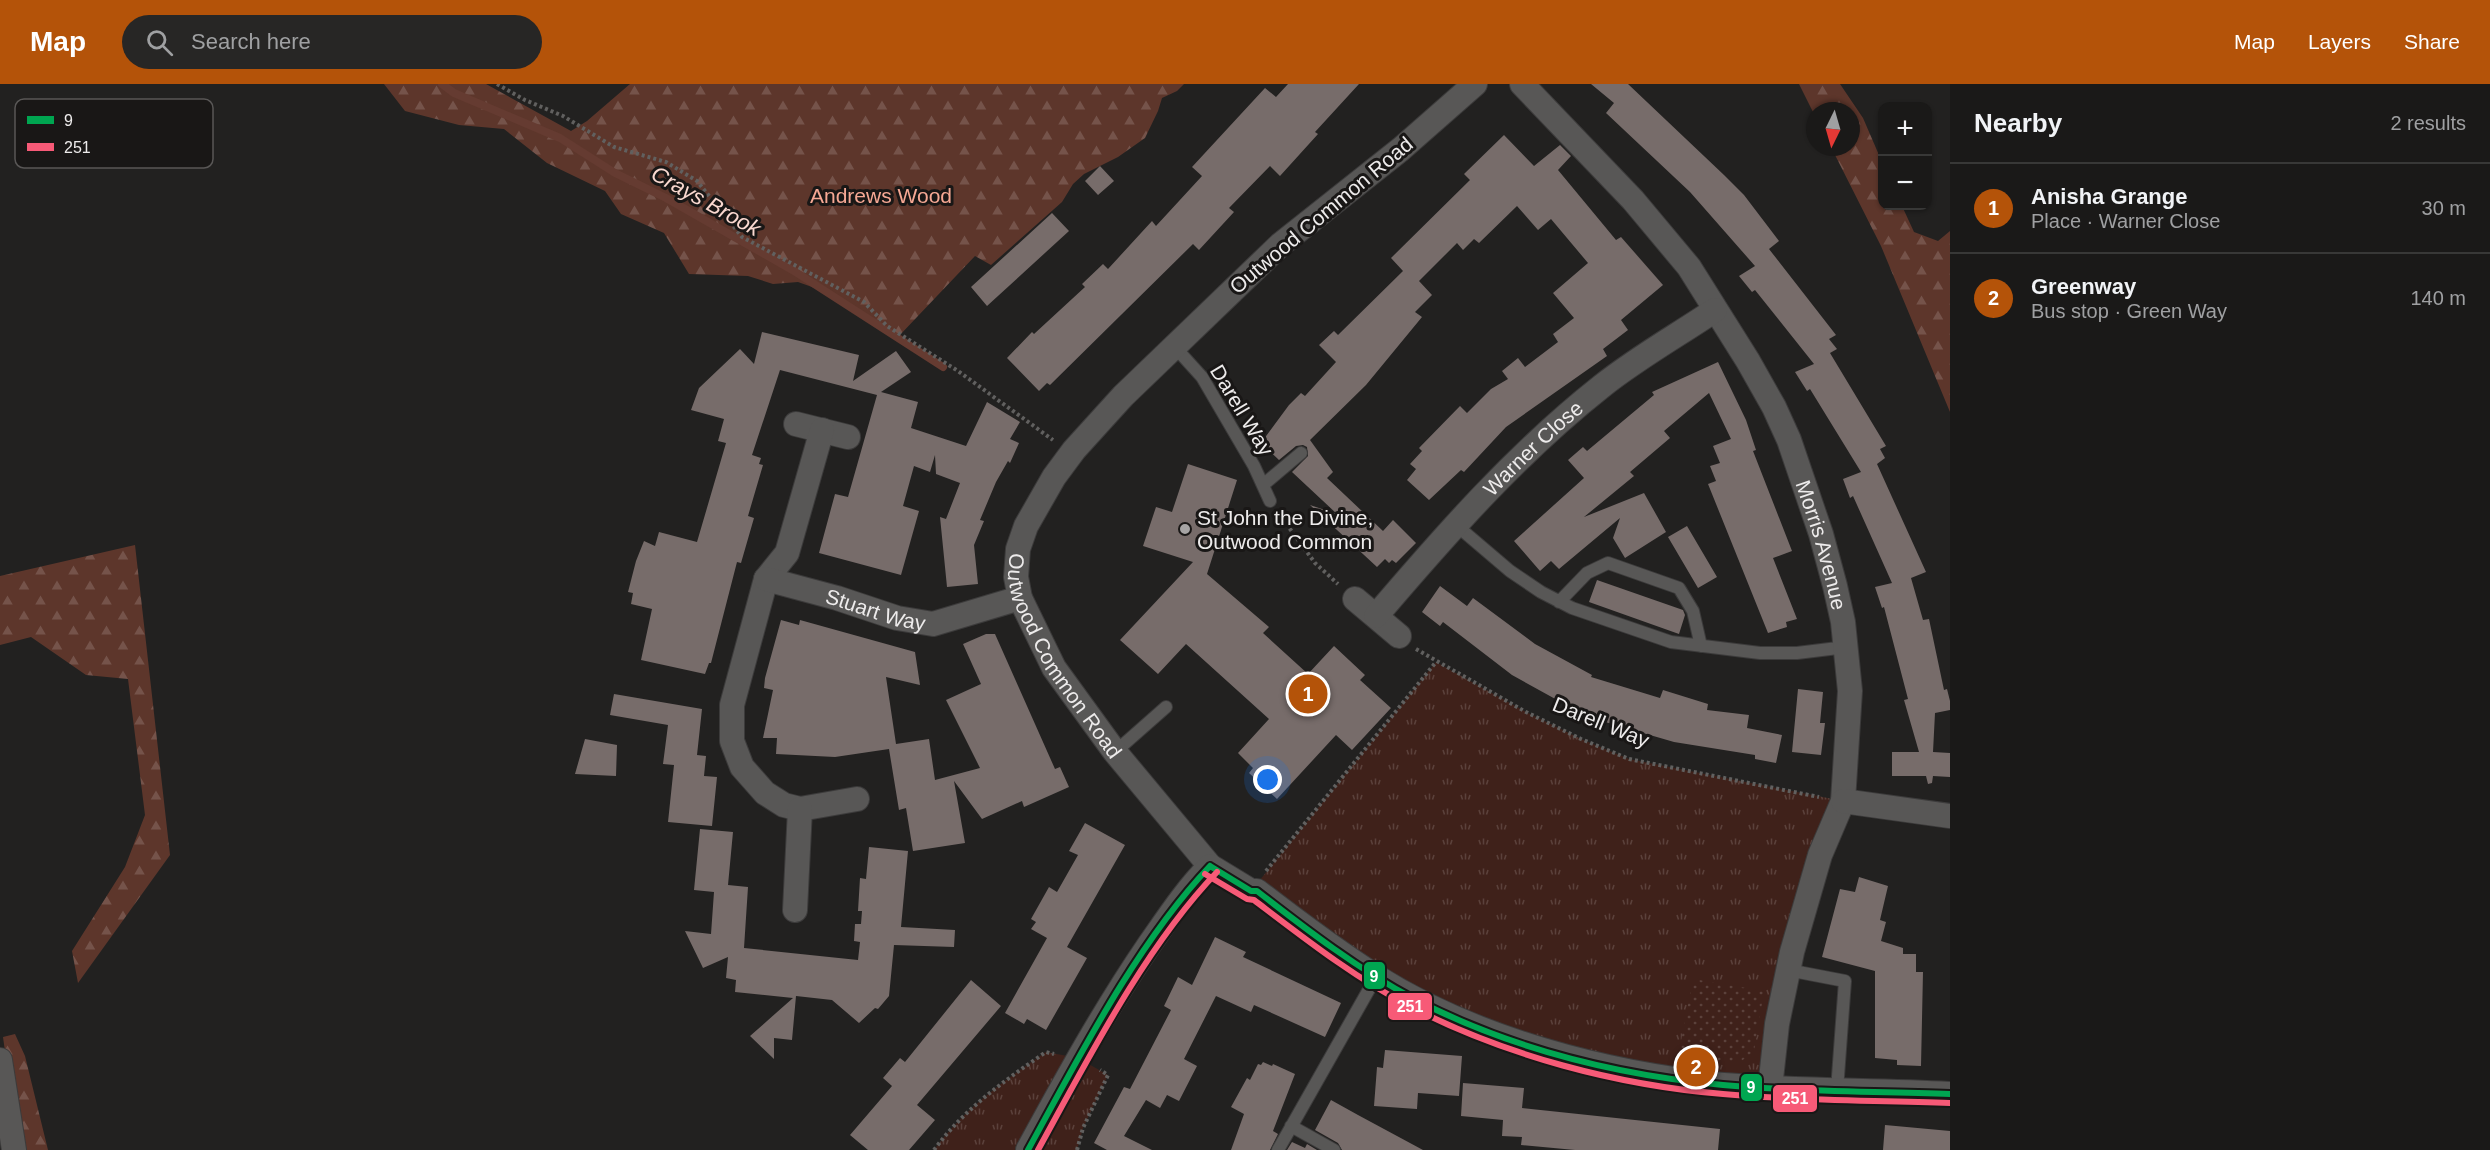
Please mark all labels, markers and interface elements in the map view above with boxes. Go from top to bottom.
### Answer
search box [122,15,542,69]
text: Map [30,26,86,57]
icon: search [143,26,176,59]
text: Search here [191,29,311,54]
text: Map [2234,30,2275,53]
text: Layers [2308,30,2371,53]
text: Share [2404,30,2460,53]
legend [15,99,213,168]
north arrow [1806,102,1860,156]
map controls [1878,102,1932,210]
button: + [1878,102,1932,156]
text: Nearby [1974,108,2062,138]
text: 9 [64,112,73,129]
text: 2 results [2390,112,2466,134]
street label: Outwood Common Road [1225,132,1417,298]
text: 251 [64,139,91,156]
button: − [1878,156,1932,210]
water label: Crays Brook [647,161,766,242]
park label: Andrews Wood [810,184,952,207]
text: Anisha Grange [2031,184,2187,209]
text: 1 [1988,197,1999,219]
text: 30 m [2422,197,2466,219]
text: Place · Warner Close [2031,210,2220,232]
text: Greenway [2031,274,2136,299]
text: 2 [1988,287,1999,309]
text: 140 m [2410,287,2466,309]
text: Bus stop · Green Way [2031,300,2227,322]
street label: Darell Way [1206,360,1278,460]
street label: Warner Close [1478,396,1587,500]
street label: Morris Avenue [1792,477,1851,612]
place label: St John the Divine, Outwood Common [1197,506,1373,553]
marker: St John the Divine, Outwood Common [1178,522,1192,536]
street label: Outwood Common Road [1004,552,1127,762]
street label: Stuart Way [823,584,928,634]
pin: 1 [1288,672,1328,716]
street label: Darell Way [1549,692,1653,752]
your location [1253,765,1282,794]
line badge: 9 [1363,961,1386,990]
text: 9 [1370,968,1379,985]
line badge: 251 [1387,992,1433,1021]
text: 251 [1397,998,1423,1015]
pin: 2 [1676,1044,1716,1090]
line badge: 9 [1740,1073,1763,1102]
text: 9 [1747,1079,1756,1096]
line badge: 251 [1772,1084,1818,1113]
text: 251 [1782,1090,1808,1107]

